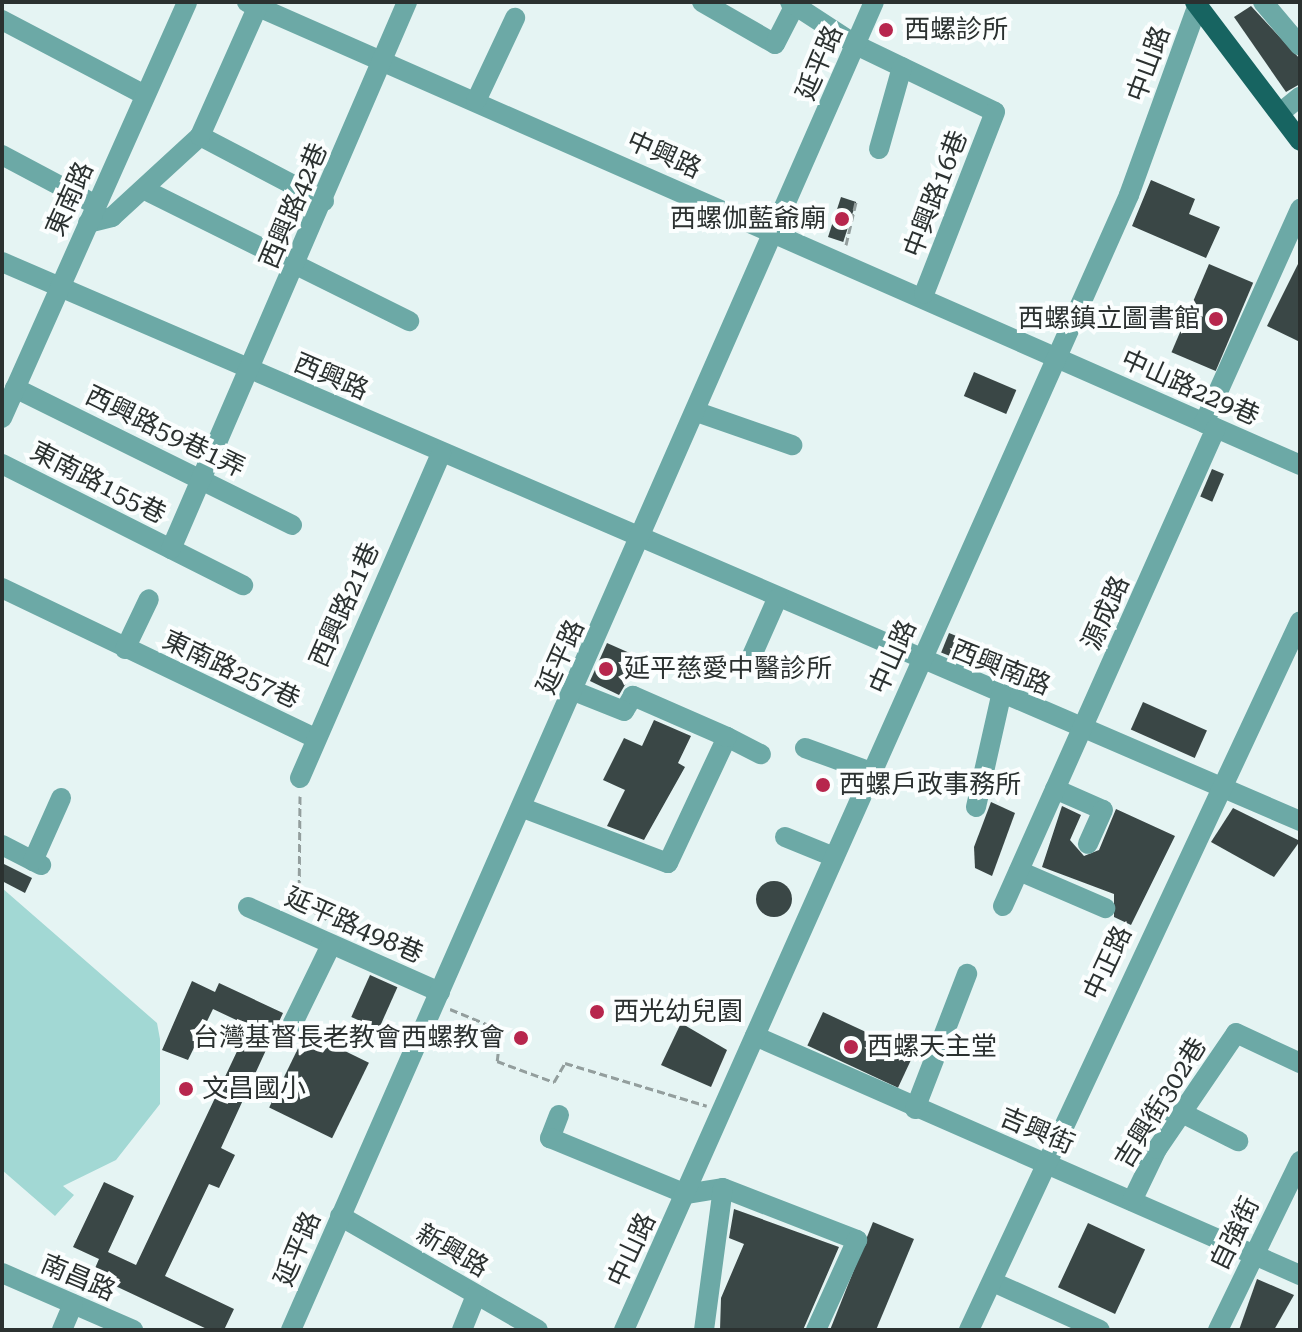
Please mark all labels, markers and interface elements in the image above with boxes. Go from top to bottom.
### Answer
place label: 西螺診所 [904,14,1008,46]
marker: 西螺診所 [875,19,897,41]
street label: 延平路 [790,21,850,105]
street label: 中山路 [1121,22,1177,106]
street label: 中興路 [622,125,706,185]
street label: 中興路16巷 [898,126,974,262]
street label: 西興路42巷 [254,139,334,273]
street label: 東南路 [40,157,100,241]
place label: 西螺伽藍爺廟 [670,203,826,235]
marker: 西螺伽藍爺廟 [833,210,851,228]
place label: 西螺鎮立圖書館 [1018,303,1200,335]
marker: 西螺鎮立圖書館 [1207,310,1225,328]
street label: 中山路229巷 [1116,344,1264,432]
street label: 西興路 [289,347,373,407]
street label: 西興路59巷1弄 [80,380,250,484]
street label: 東南路155巷 [25,436,171,530]
street label: 西興路21巷 [304,538,386,672]
street label: 源成路 [1076,571,1136,655]
street label: 延平路 [531,615,591,699]
street label: 中山路 [863,615,923,699]
street label: 東南路257巷 [157,625,305,715]
street label: 西興南路 [947,634,1055,702]
place label: 延平慈愛中醫診所 [624,653,832,685]
marker: 延平慈愛中醫診所 [595,658,617,680]
place label: 西螺戶政事務所 [839,769,1021,801]
marker: 西螺戶政事務所 [814,776,832,794]
street label: 延平路498巷 [280,882,428,970]
street label: 中正路 [1077,921,1139,1005]
place label: 西光幼兒園 [613,996,743,1028]
marker: 西光幼兒園 [588,1003,606,1021]
place label: 台灣基督長老教會西螺教會 [193,1022,505,1054]
marker: 台灣基督長老教會西螺教會 [512,1029,530,1047]
place label: 西螺天主堂 [867,1031,997,1063]
street label: 吉興街302巷 [1109,1032,1213,1174]
marker: 西螺天主堂 [842,1038,860,1056]
place label: 文昌國小 [202,1073,306,1105]
marker: 文昌國小 [177,1080,195,1098]
street label: 吉興街 [995,1101,1079,1161]
street label: 自強街 [1204,1192,1266,1276]
street label: 延平路 [268,1207,328,1291]
street label: 中山路 [601,1208,663,1292]
street label: 新興路 [410,1218,494,1284]
street label: 南昌路 [36,1248,120,1308]

